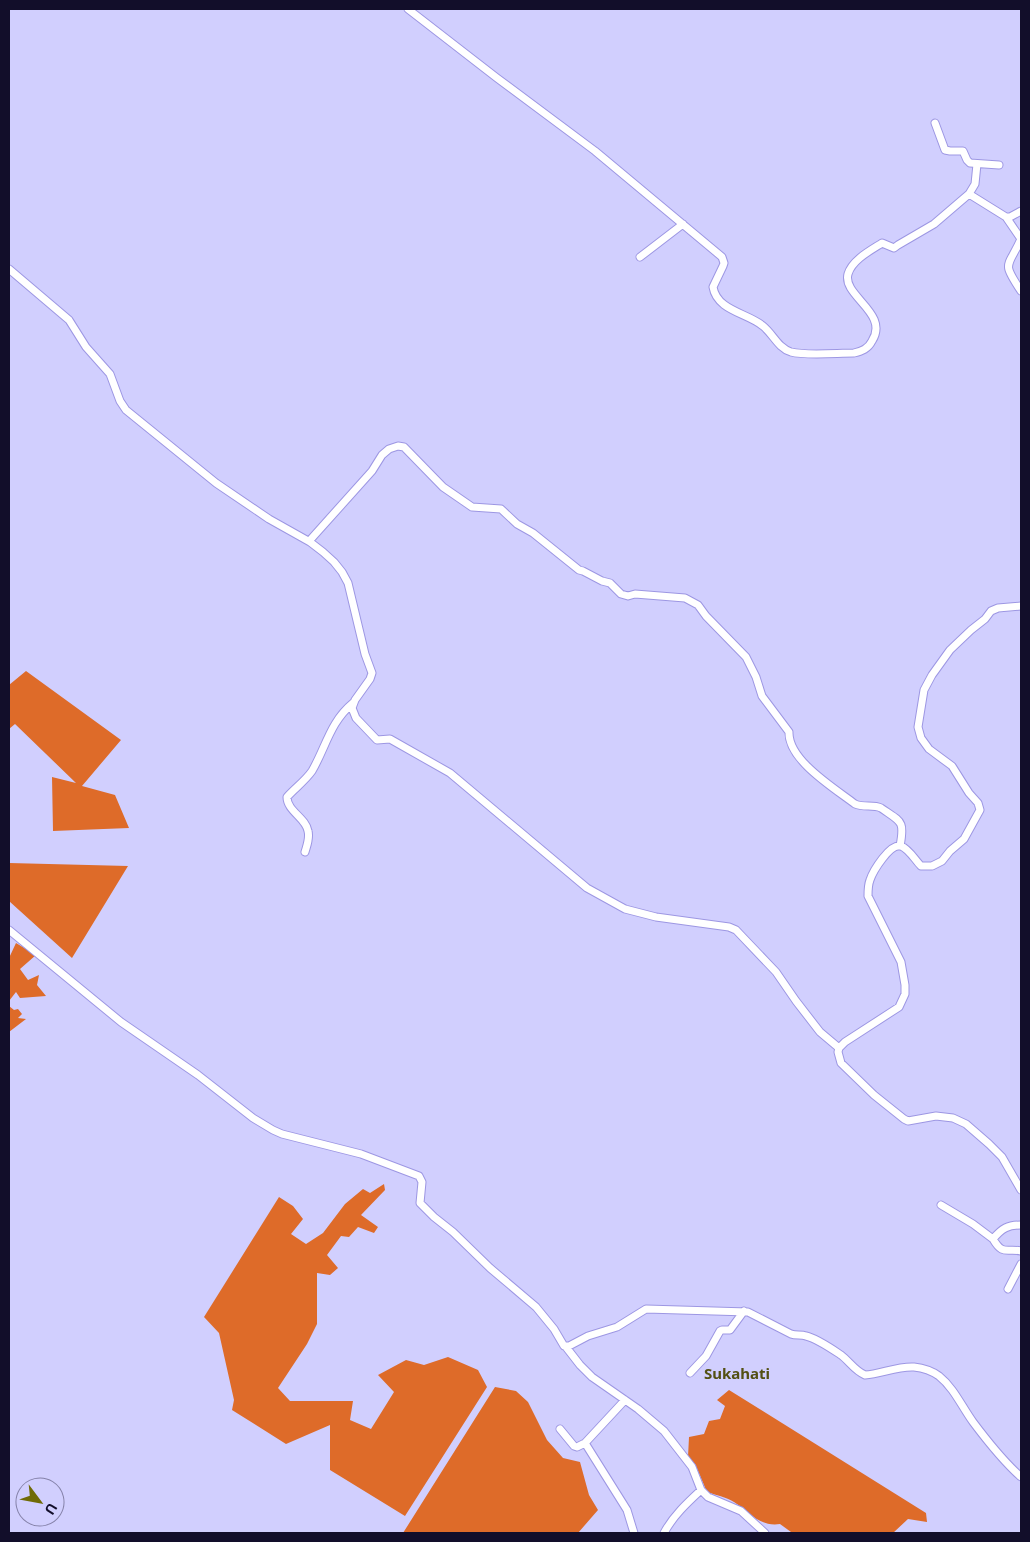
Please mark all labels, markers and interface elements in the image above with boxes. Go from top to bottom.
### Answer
district label: Sukahati [704,1363,770,1383]
north arrow [15,1477,65,1527]
text: U [41,1500,62,1519]

